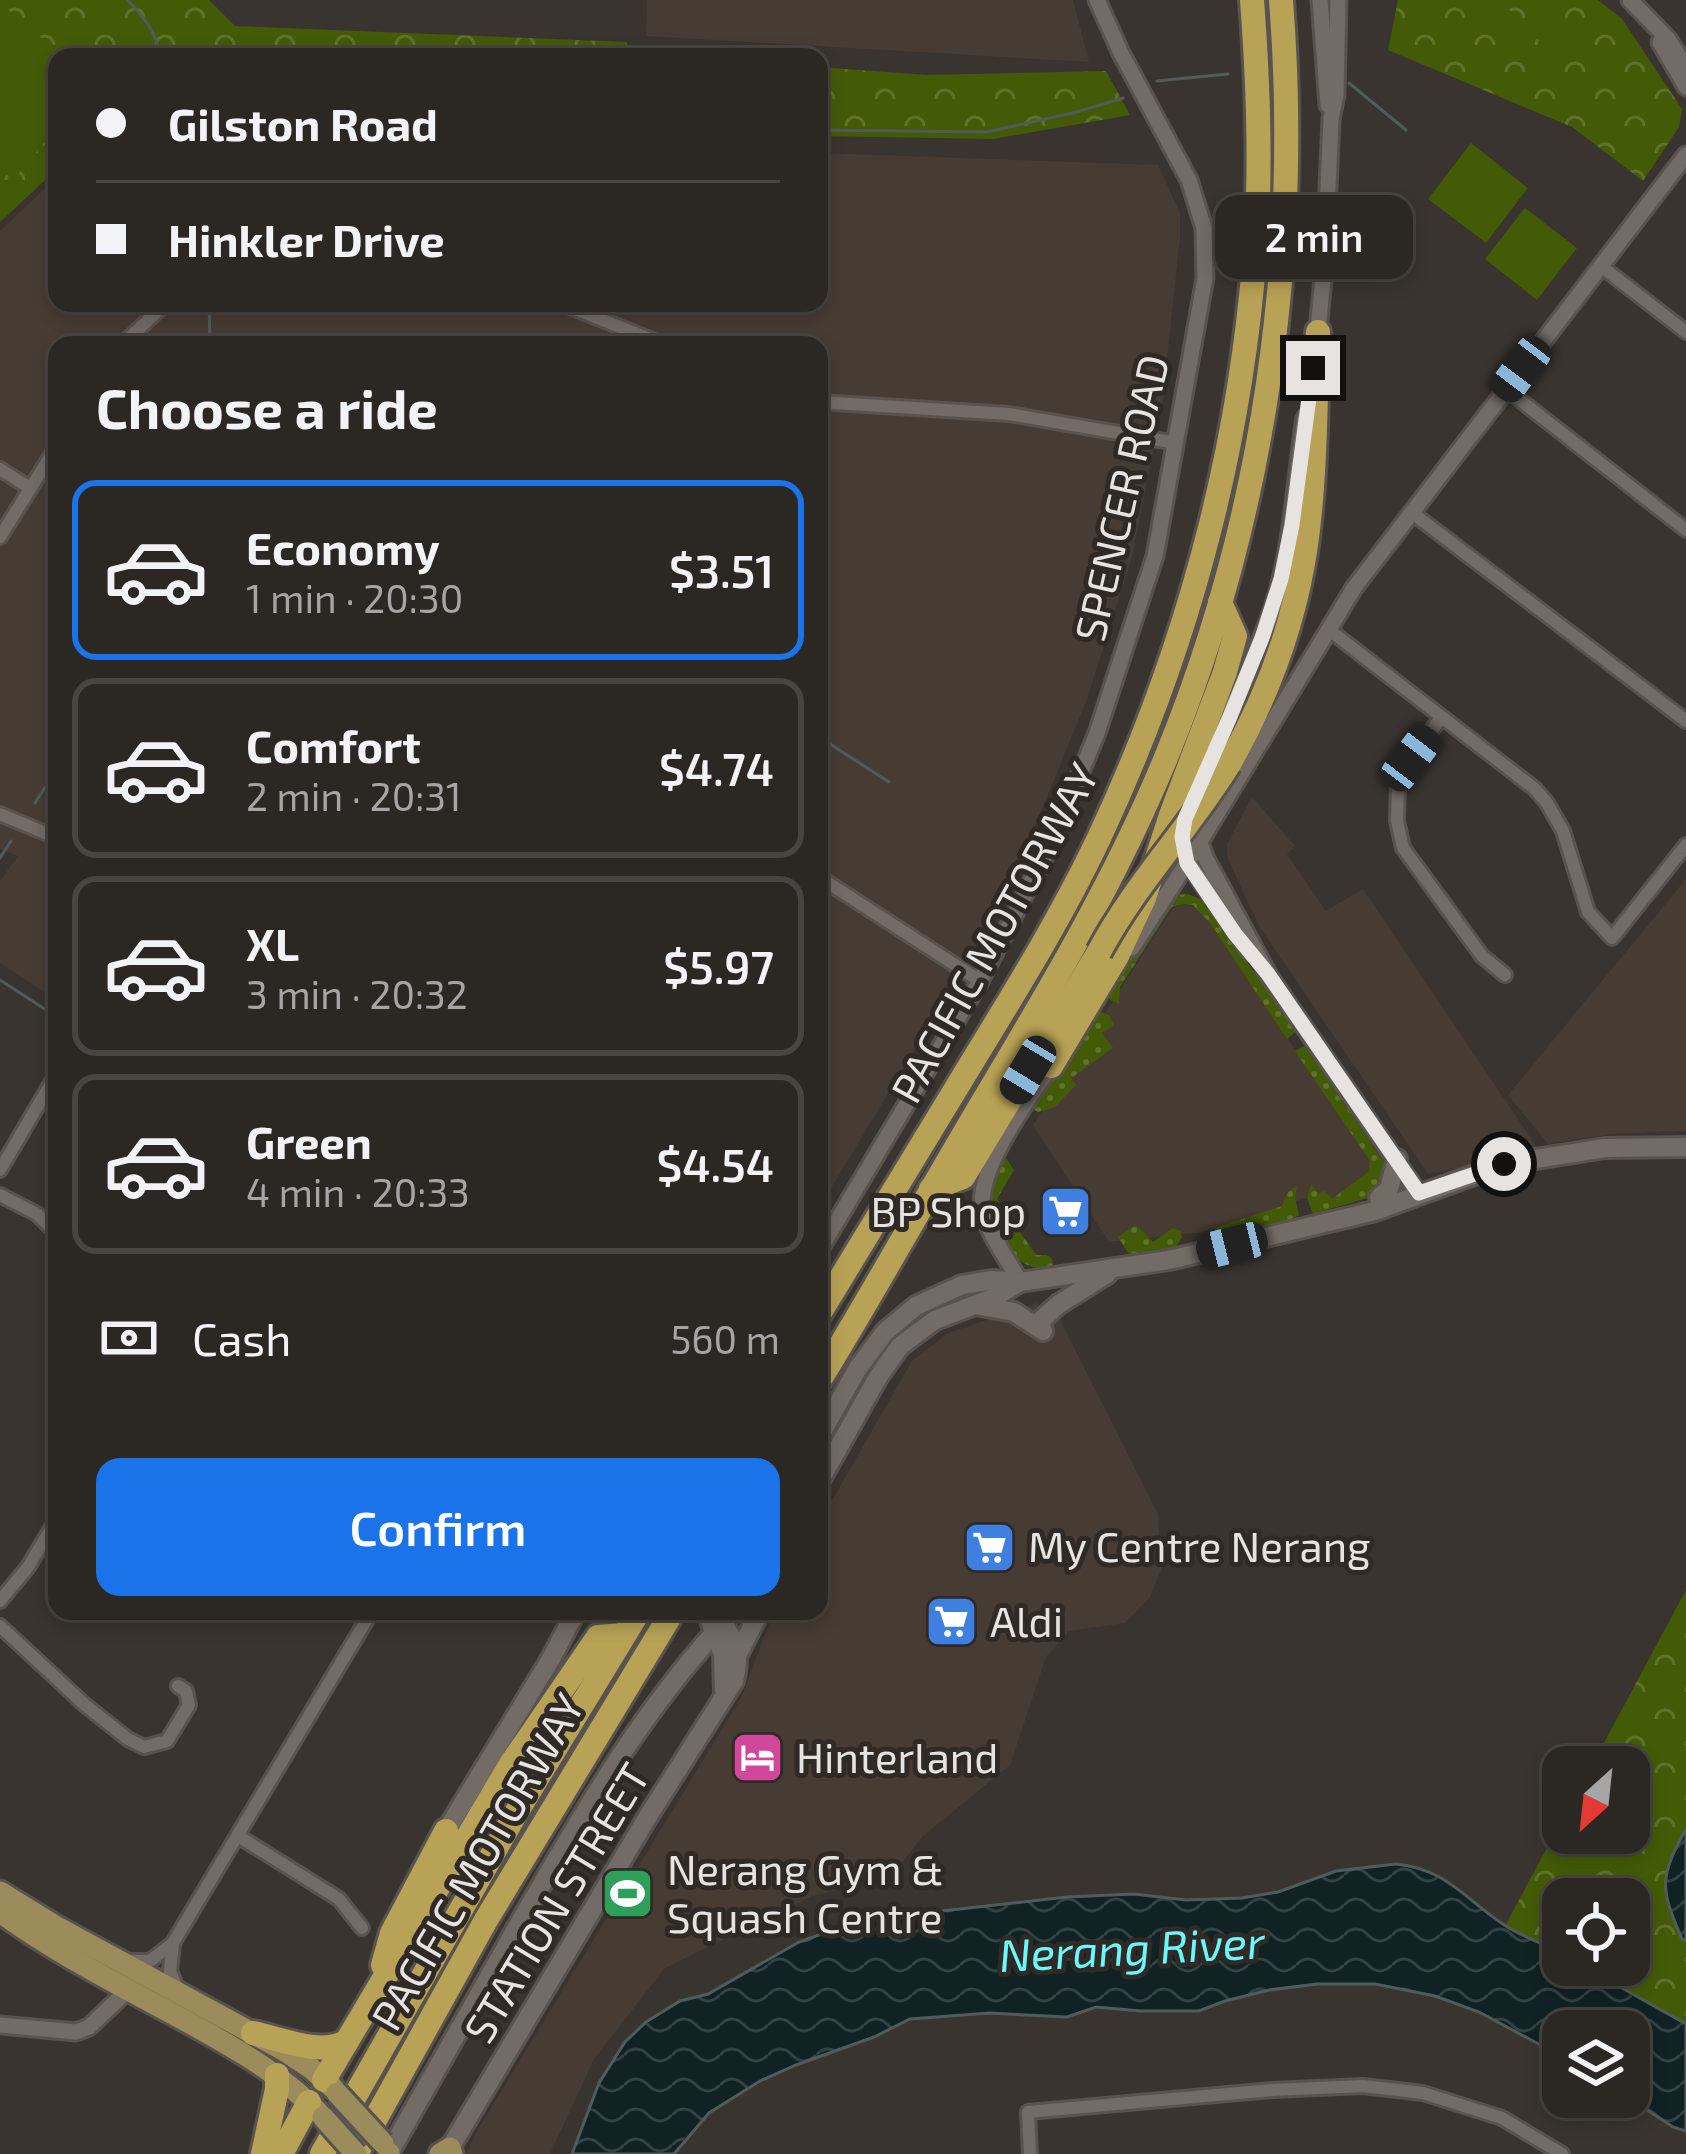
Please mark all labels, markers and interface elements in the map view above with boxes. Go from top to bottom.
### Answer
text: Gilston Road [168,96,438,150]
callout: 2 min [1214,194,1412,278]
text: Hinkler Drive [168,212,445,266]
text: 2 min [1265,213,1363,260]
car [1485,329,1557,409]
route end [1286,341,1340,395]
street label: SPENCER ROAD [1063,350,1177,645]
text: Choose a ride [96,375,438,440]
icon: car [102,516,210,624]
text: Economy [246,520,440,574]
text: $3.51 [669,543,774,597]
text: 1 min · 20:30 [246,574,463,621]
icon: car [102,714,210,822]
text: Comfort [246,718,421,772]
car [1375,718,1447,798]
text: $4.74 [659,741,774,795]
street label: PACIFIC MOTORWAY [879,754,1107,1110]
text: 2 min · 20:31 [246,772,462,819]
icon: car [102,912,210,1020]
text: XL [246,916,299,970]
text: $5.97 [663,939,774,993]
text: 3 min · 20:32 [246,970,468,1017]
car [994,1030,1062,1110]
icon: car [102,1110,210,1218]
text: Green [246,1114,372,1168]
text: $4.54 [656,1137,774,1191]
route start [1477,1137,1531,1191]
text: 4 min · 20:33 [246,1168,470,1215]
supermarket icon: BP Shop [1037,1184,1093,1240]
place label: BP Shop [870,1185,1026,1235]
car [1193,1219,1271,1271]
icon: cash [96,1305,162,1371]
text: Cash [192,1311,291,1365]
text: 560 m [670,1315,780,1362]
button: Confirm [96,1458,780,1596]
supermarket icon: My Centre Nerang [961,1519,1017,1575]
place label: My Centre Nerang [1028,1520,1371,1570]
supermarket icon: Aldi [923,1594,979,1650]
place label: Aldi [990,1595,1063,1645]
street label: PACIFIC MOTORWAY [360,1684,593,2038]
hotel icon: Hinterland [729,1730,785,1786]
place label: Hinterland [796,1731,998,1781]
north arrow [1542,1746,1650,1854]
map controls [1542,1746,1650,2118]
street label: STATION STREET [452,1753,658,2051]
place label: Nerang Gym & Squash Centre [667,1843,943,1941]
sports icon: Nerang Gym & Squash Centre [600,1866,656,1922]
button: locate [1542,1878,1650,1986]
water label: Nerang River [998,1913,1267,1981]
button: layers [1542,2010,1650,2118]

